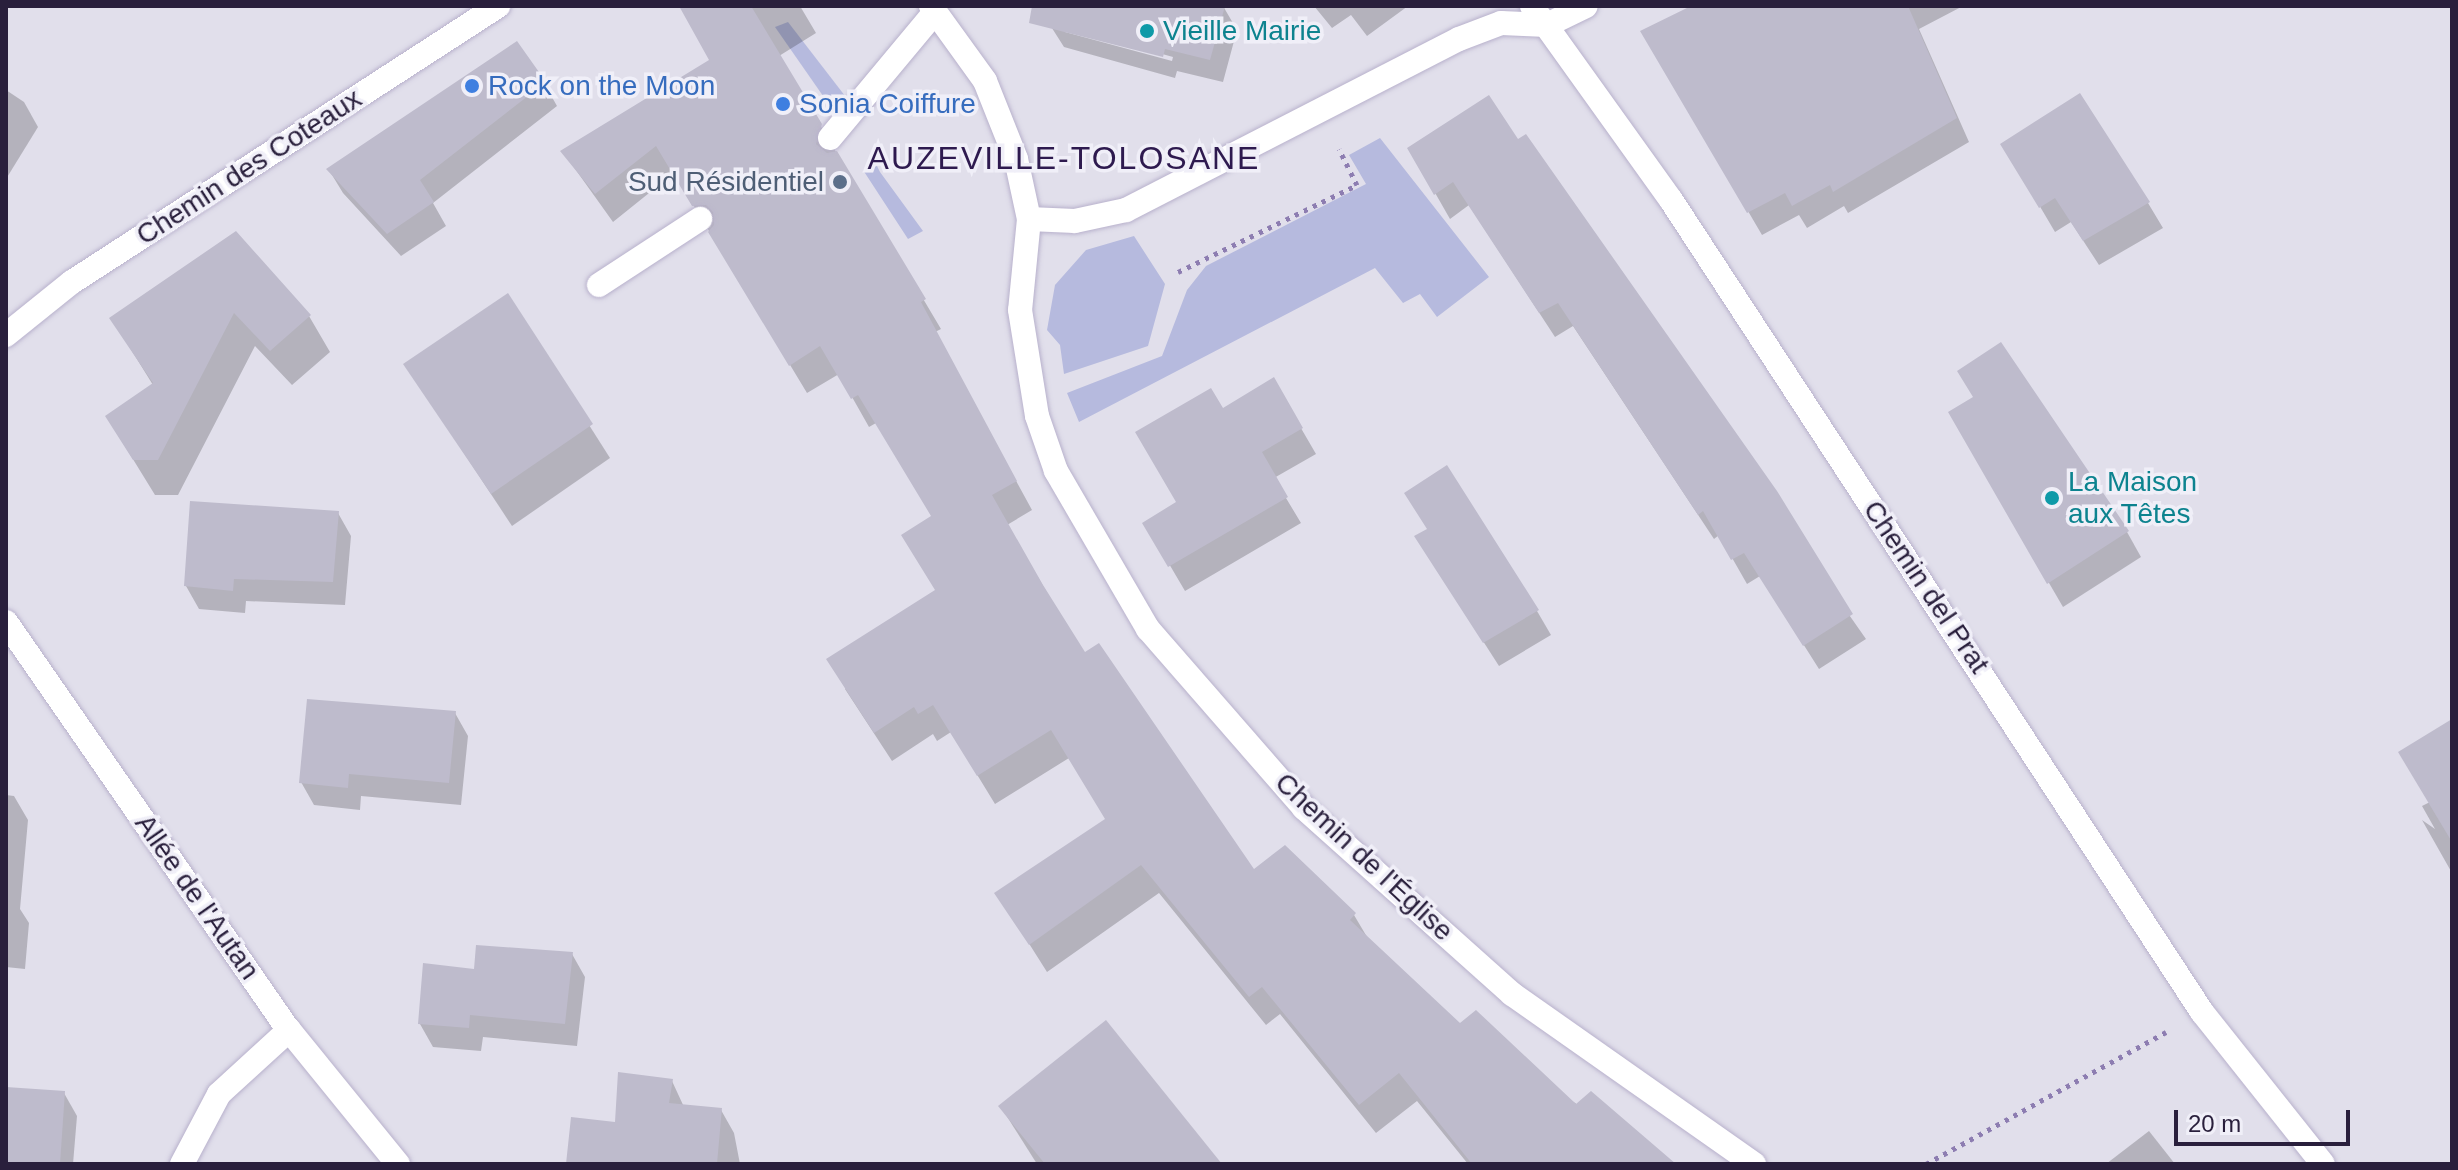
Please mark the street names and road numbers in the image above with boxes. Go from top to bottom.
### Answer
street label: Chemin des Coteaux [130,82,368,252]
street label: Chemin del Prat [1856,494,1996,680]
street label: Chemin de l'Église [1268,766,1460,948]
street label: Allée de l'Autan [128,808,266,986]

